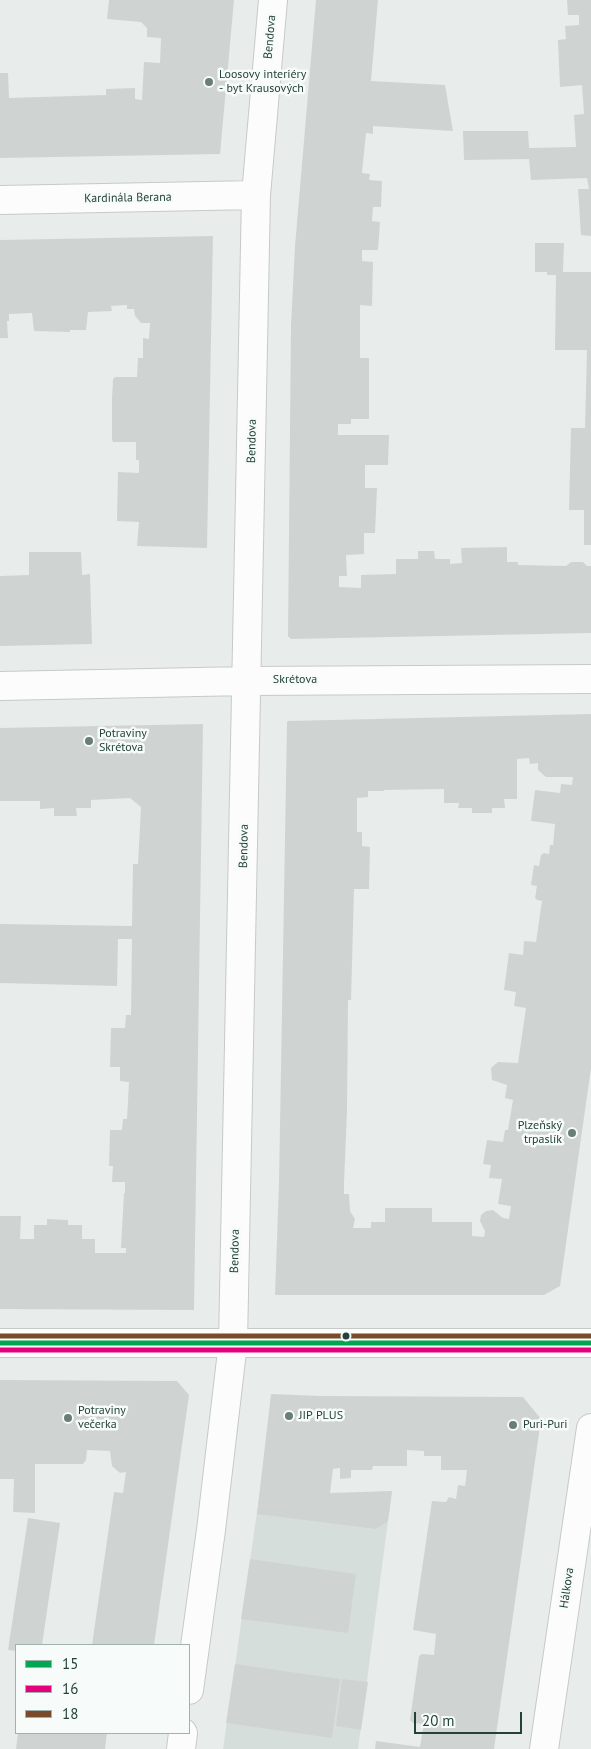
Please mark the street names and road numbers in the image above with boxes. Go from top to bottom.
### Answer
street label: Bendova [261,14,279,60]
street label: Kardinála Berana [84,190,172,206]
street label: Bendova [244,419,260,463]
street label: Skrétova [273,673,317,687]
street label: Bendova [236,824,252,868]
street label: Bendova [227,1229,243,1273]
street label: Hálkova [557,1567,577,1609]

